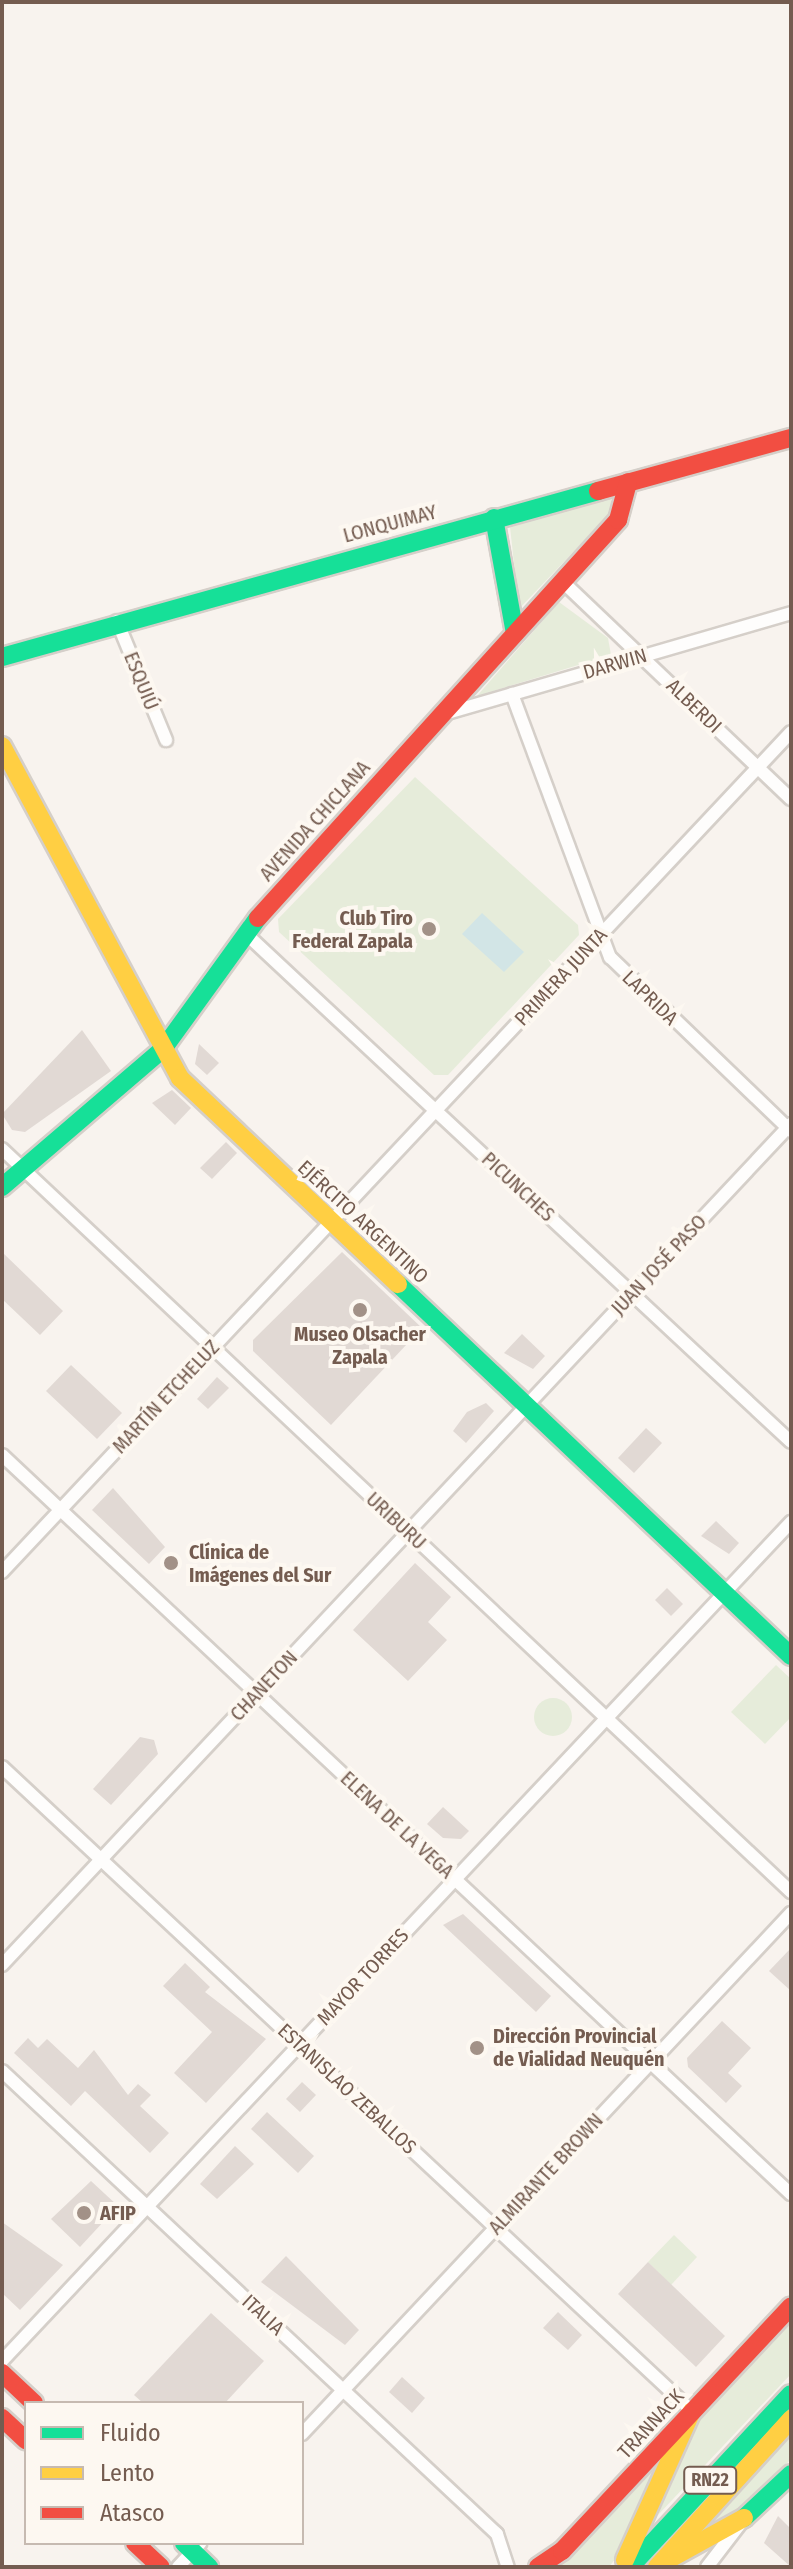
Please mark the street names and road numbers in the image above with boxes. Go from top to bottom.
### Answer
street label: LONQUIMAY [341,500,439,548]
street label: DARWIN [580,643,650,685]
street label: ESQUIÚ [119,648,163,714]
street label: ALBERDI [661,674,727,738]
street label: AVENIDA CHICLANA [255,756,375,886]
street label: PRIMERA JUNTA [510,923,612,1031]
street label: LAPRIDA [617,966,683,1030]
street label: PICUNCHES [477,1147,559,1227]
street label: EJÉRCITO ARGENTINO [293,1155,433,1289]
street label: JUAN JOSÉ PASO [606,1210,712,1320]
street label: MARTÍN ETCHELUZ [108,1336,224,1458]
street label: URIBURU [361,1487,431,1555]
street label: CHANETON [225,1646,303,1726]
street label: ELENA DE LA VEGA [335,1766,459,1884]
street label: MAYOR TORRES [312,1924,414,2030]
street label: ESTANISLAO ZEBALLOS [273,2019,421,2159]
street label: ALMIRANTE BROWN [484,2108,608,2240]
street label: ITALIA [237,2290,289,2340]
street label: TRANNACK [613,2384,689,2464]
road number: RN22 [682,2466,738,2494]

